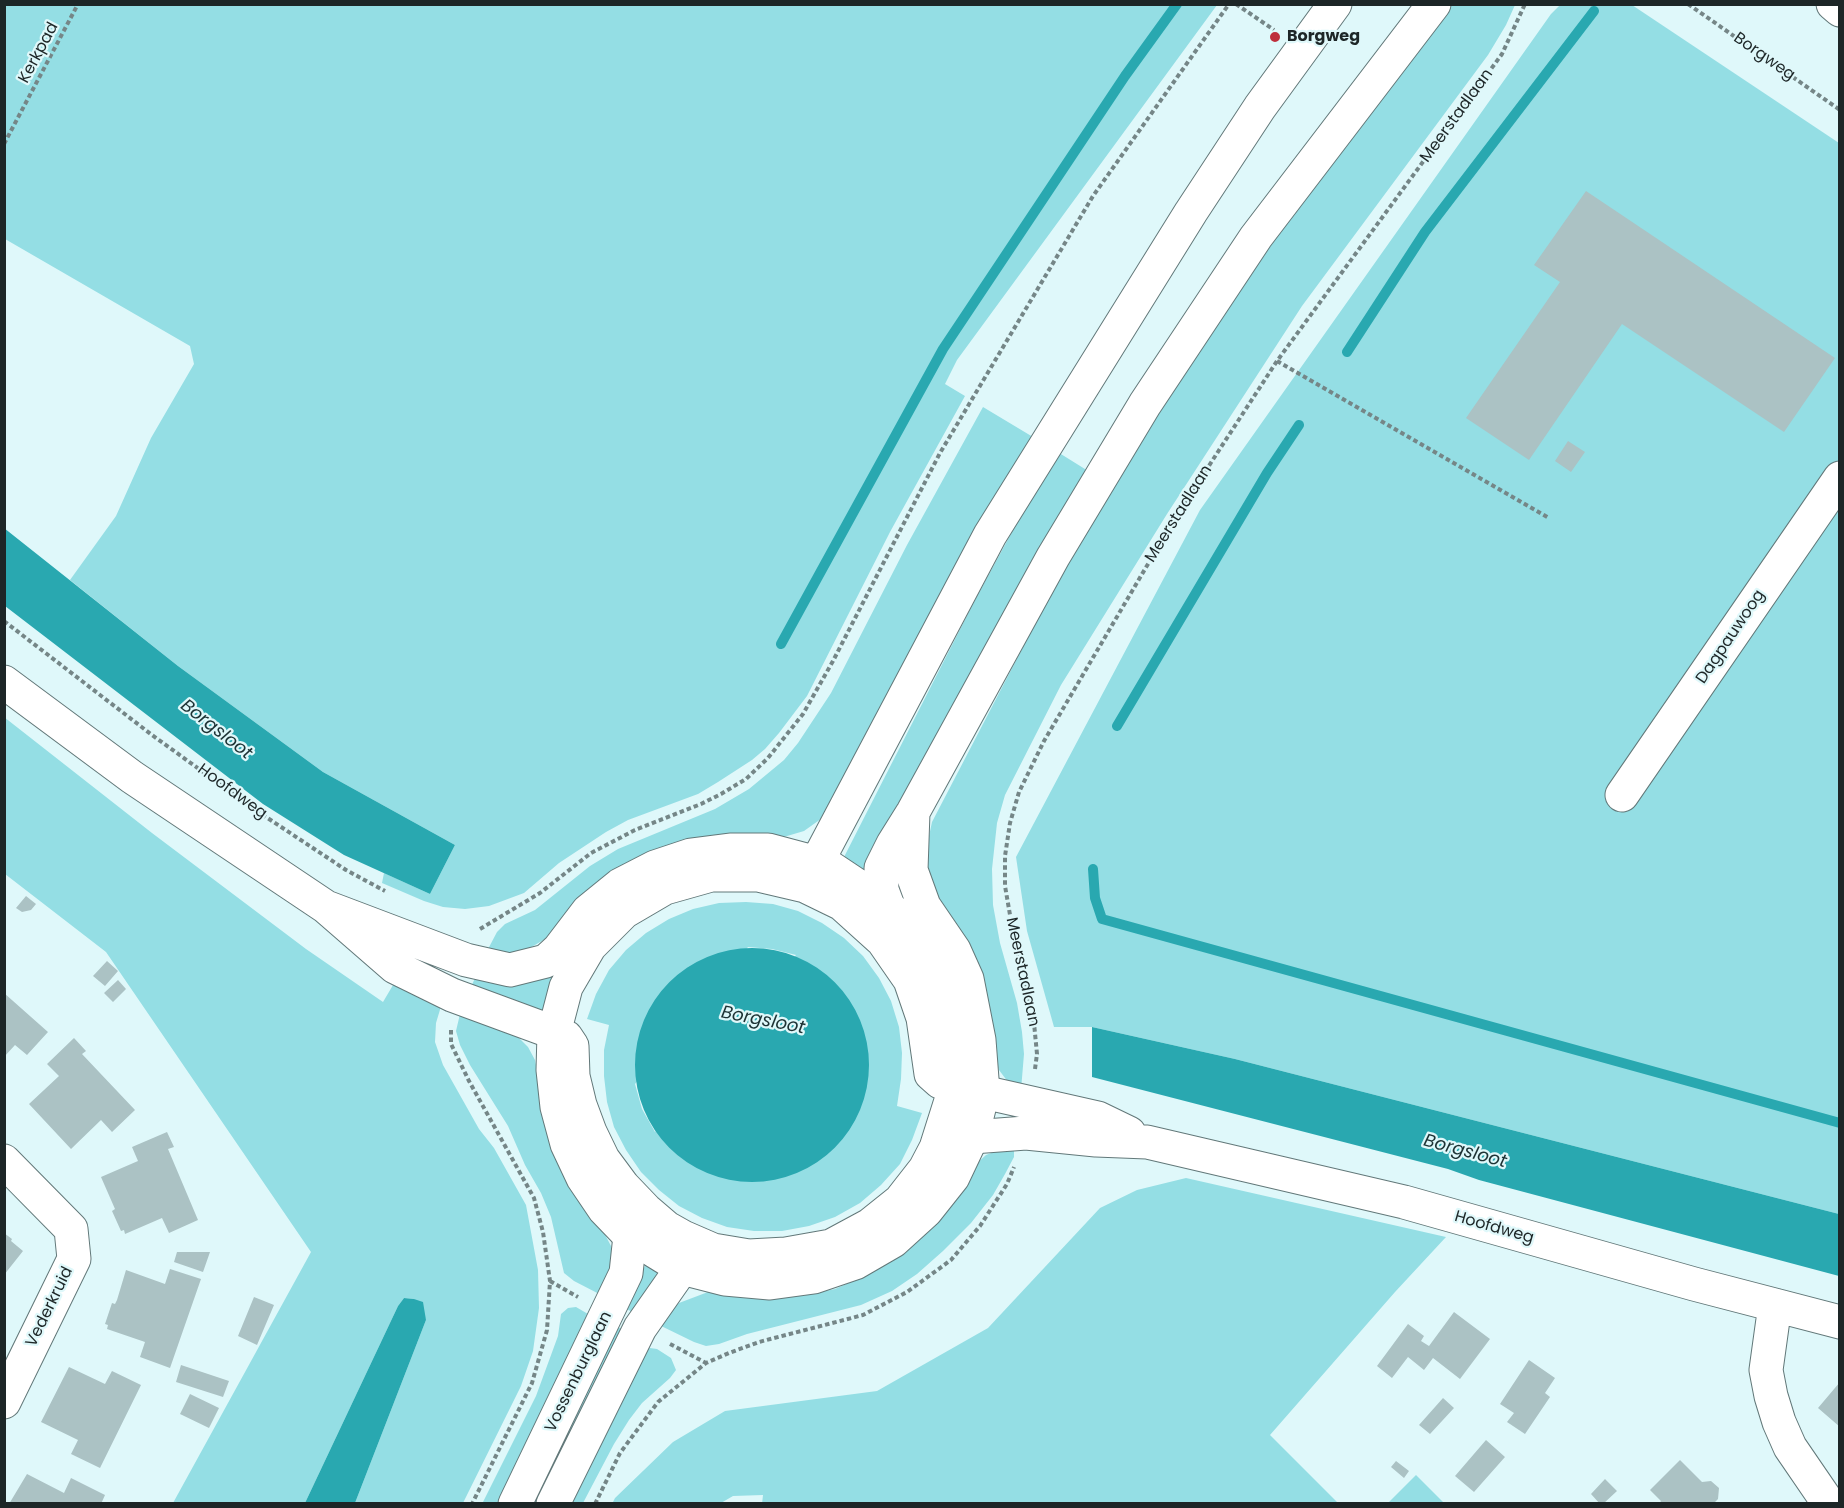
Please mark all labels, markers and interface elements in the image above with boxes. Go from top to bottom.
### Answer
street label: Kerkpad [15,19,63,87]
place label: Borgweg [1287,27,1360,47]
street label: Borgweg [1730,29,1798,85]
marker: Borgweg [1268,30,1282,44]
street label: Meerstadlaan [1417,65,1497,167]
street label: Meerstadlaan [1141,462,1217,566]
street label: Dagpauwoog [1693,586,1769,688]
water label: Borgsloot [176,695,256,765]
street label: Hoofdweg [193,760,271,824]
street label: Meerstadlaan [1001,916,1043,1028]
water label: Borgsloot [719,1002,807,1040]
water label: Borgsloot [1421,1131,1509,1173]
street label: Hoofdweg [1452,1208,1536,1248]
street label: Vederkruid [22,1264,78,1350]
street label: Vossenburglaan [542,1309,616,1435]

